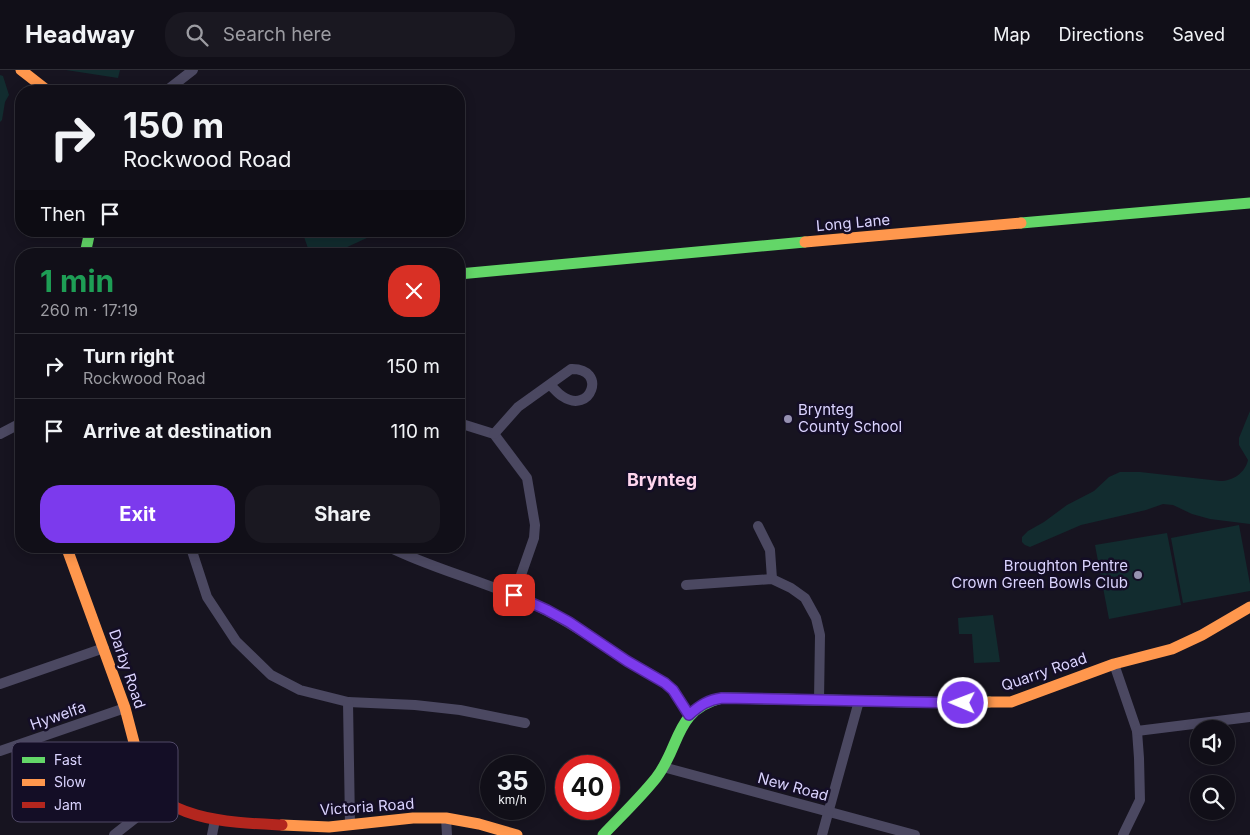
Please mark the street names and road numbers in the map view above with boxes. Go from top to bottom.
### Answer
street label: Long Lane [815,210,891,235]
street label: Darby Road [105,627,150,711]
street label: Quarry Road [998,648,1089,695]
street label: Hywelfa [27,697,88,734]
street label: New Road [756,768,831,805]
street label: Victoria Road [319,794,415,819]

